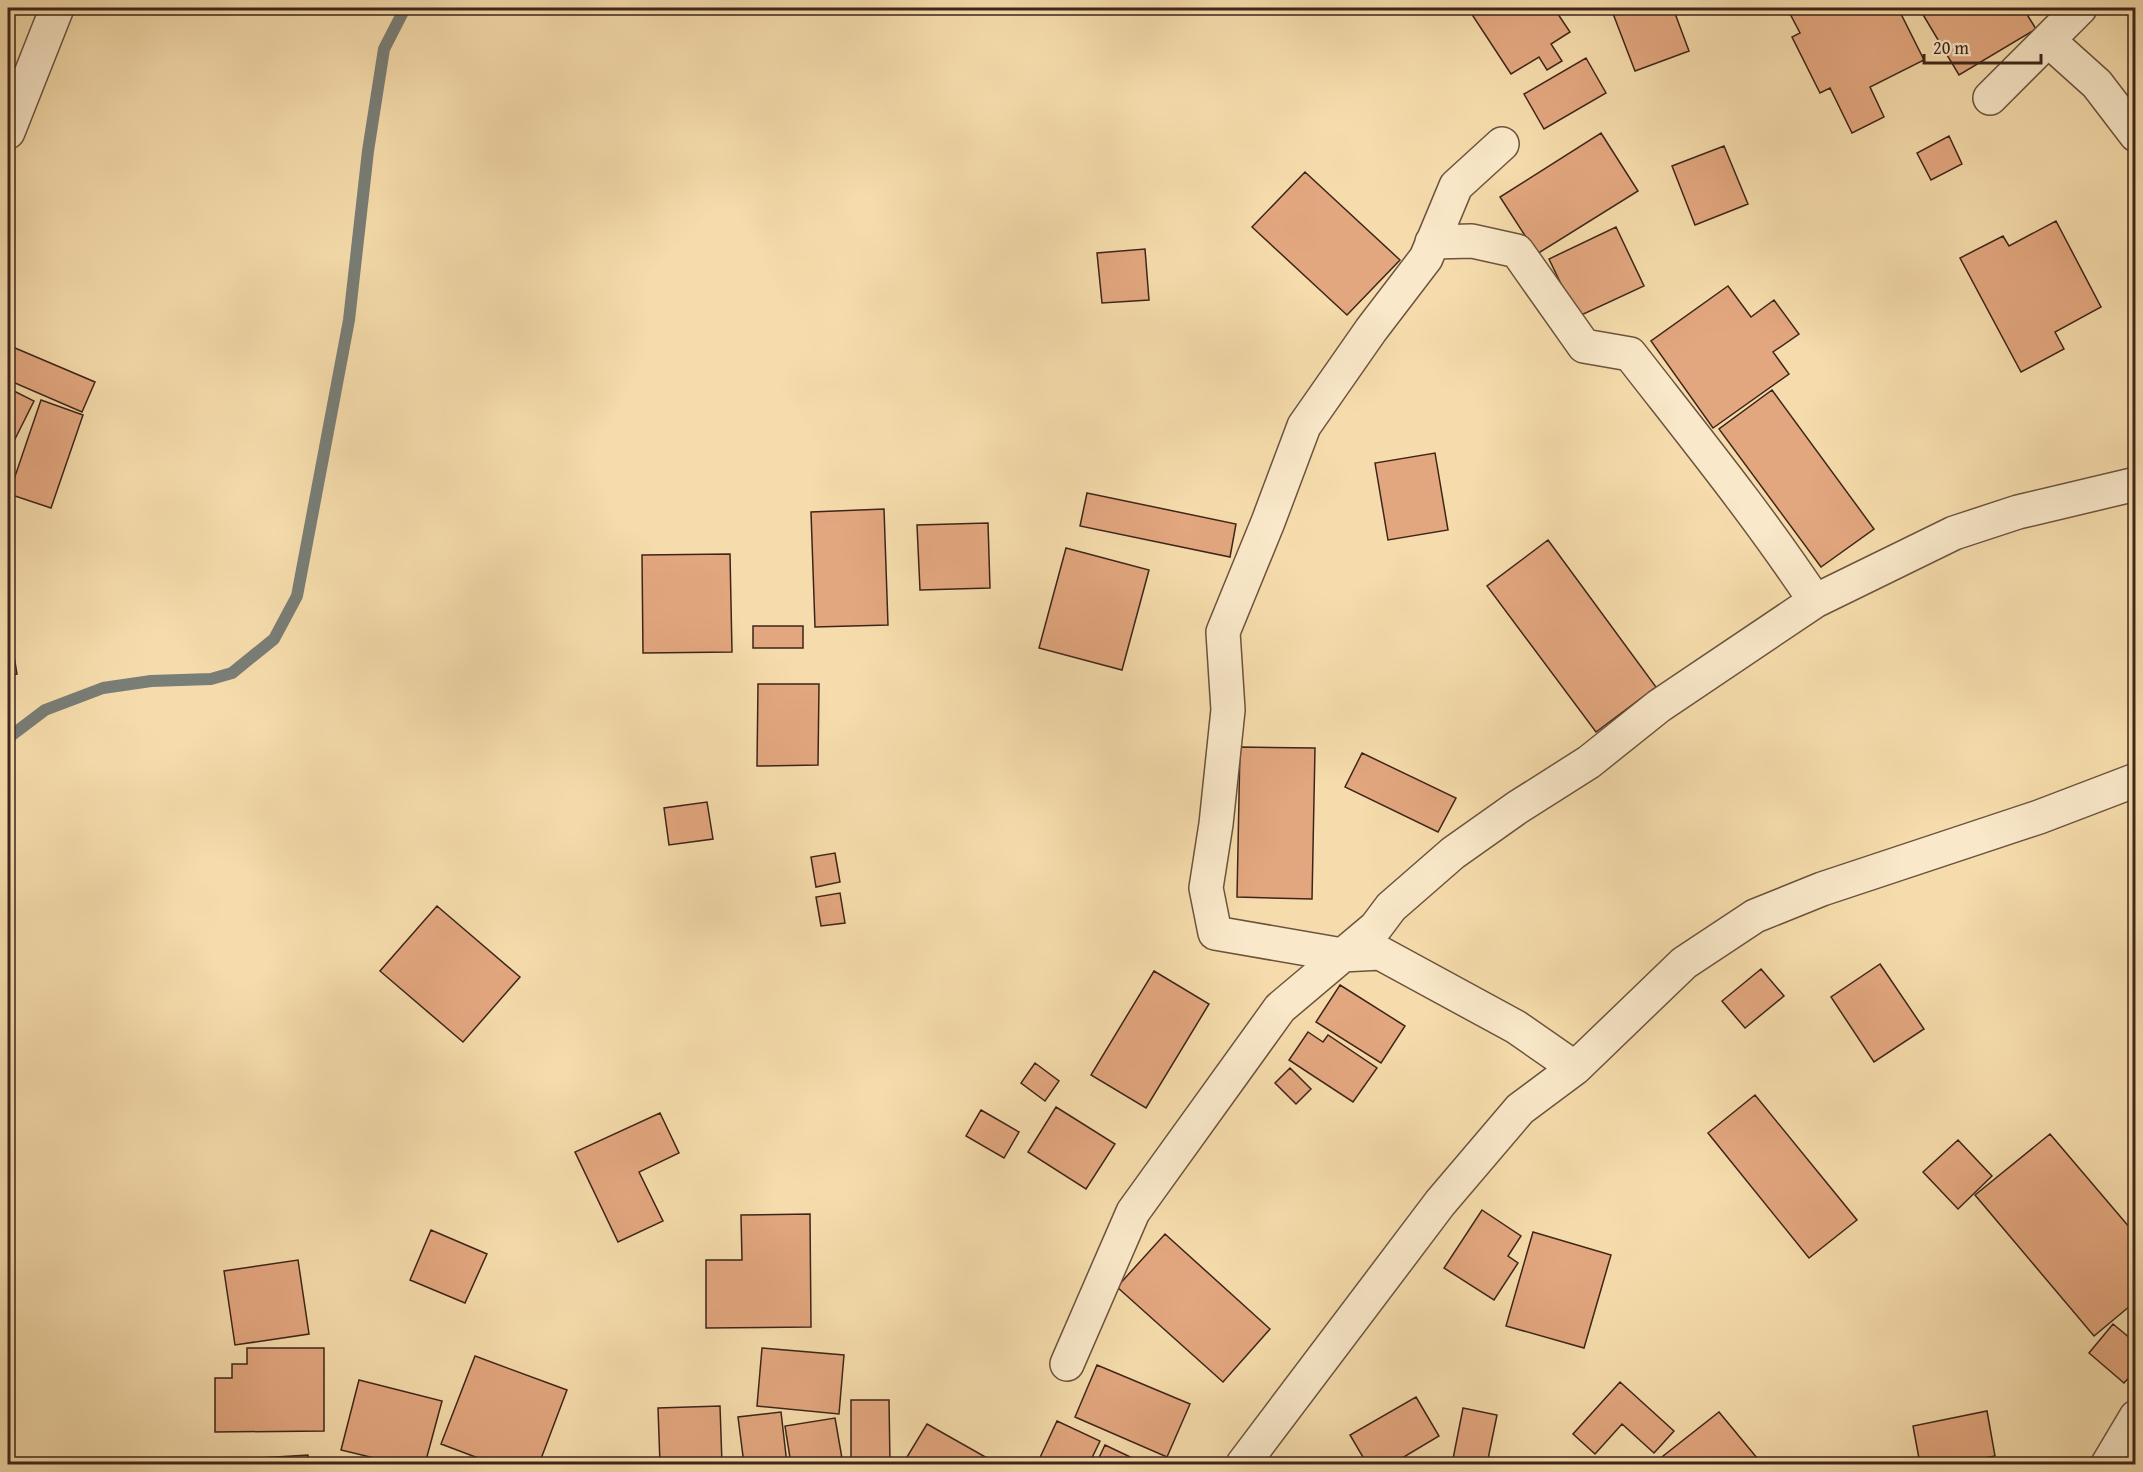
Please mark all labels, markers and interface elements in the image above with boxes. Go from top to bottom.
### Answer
scale bar [1924,27,2041,65]
text: 20 m [1933,34,1969,61]

